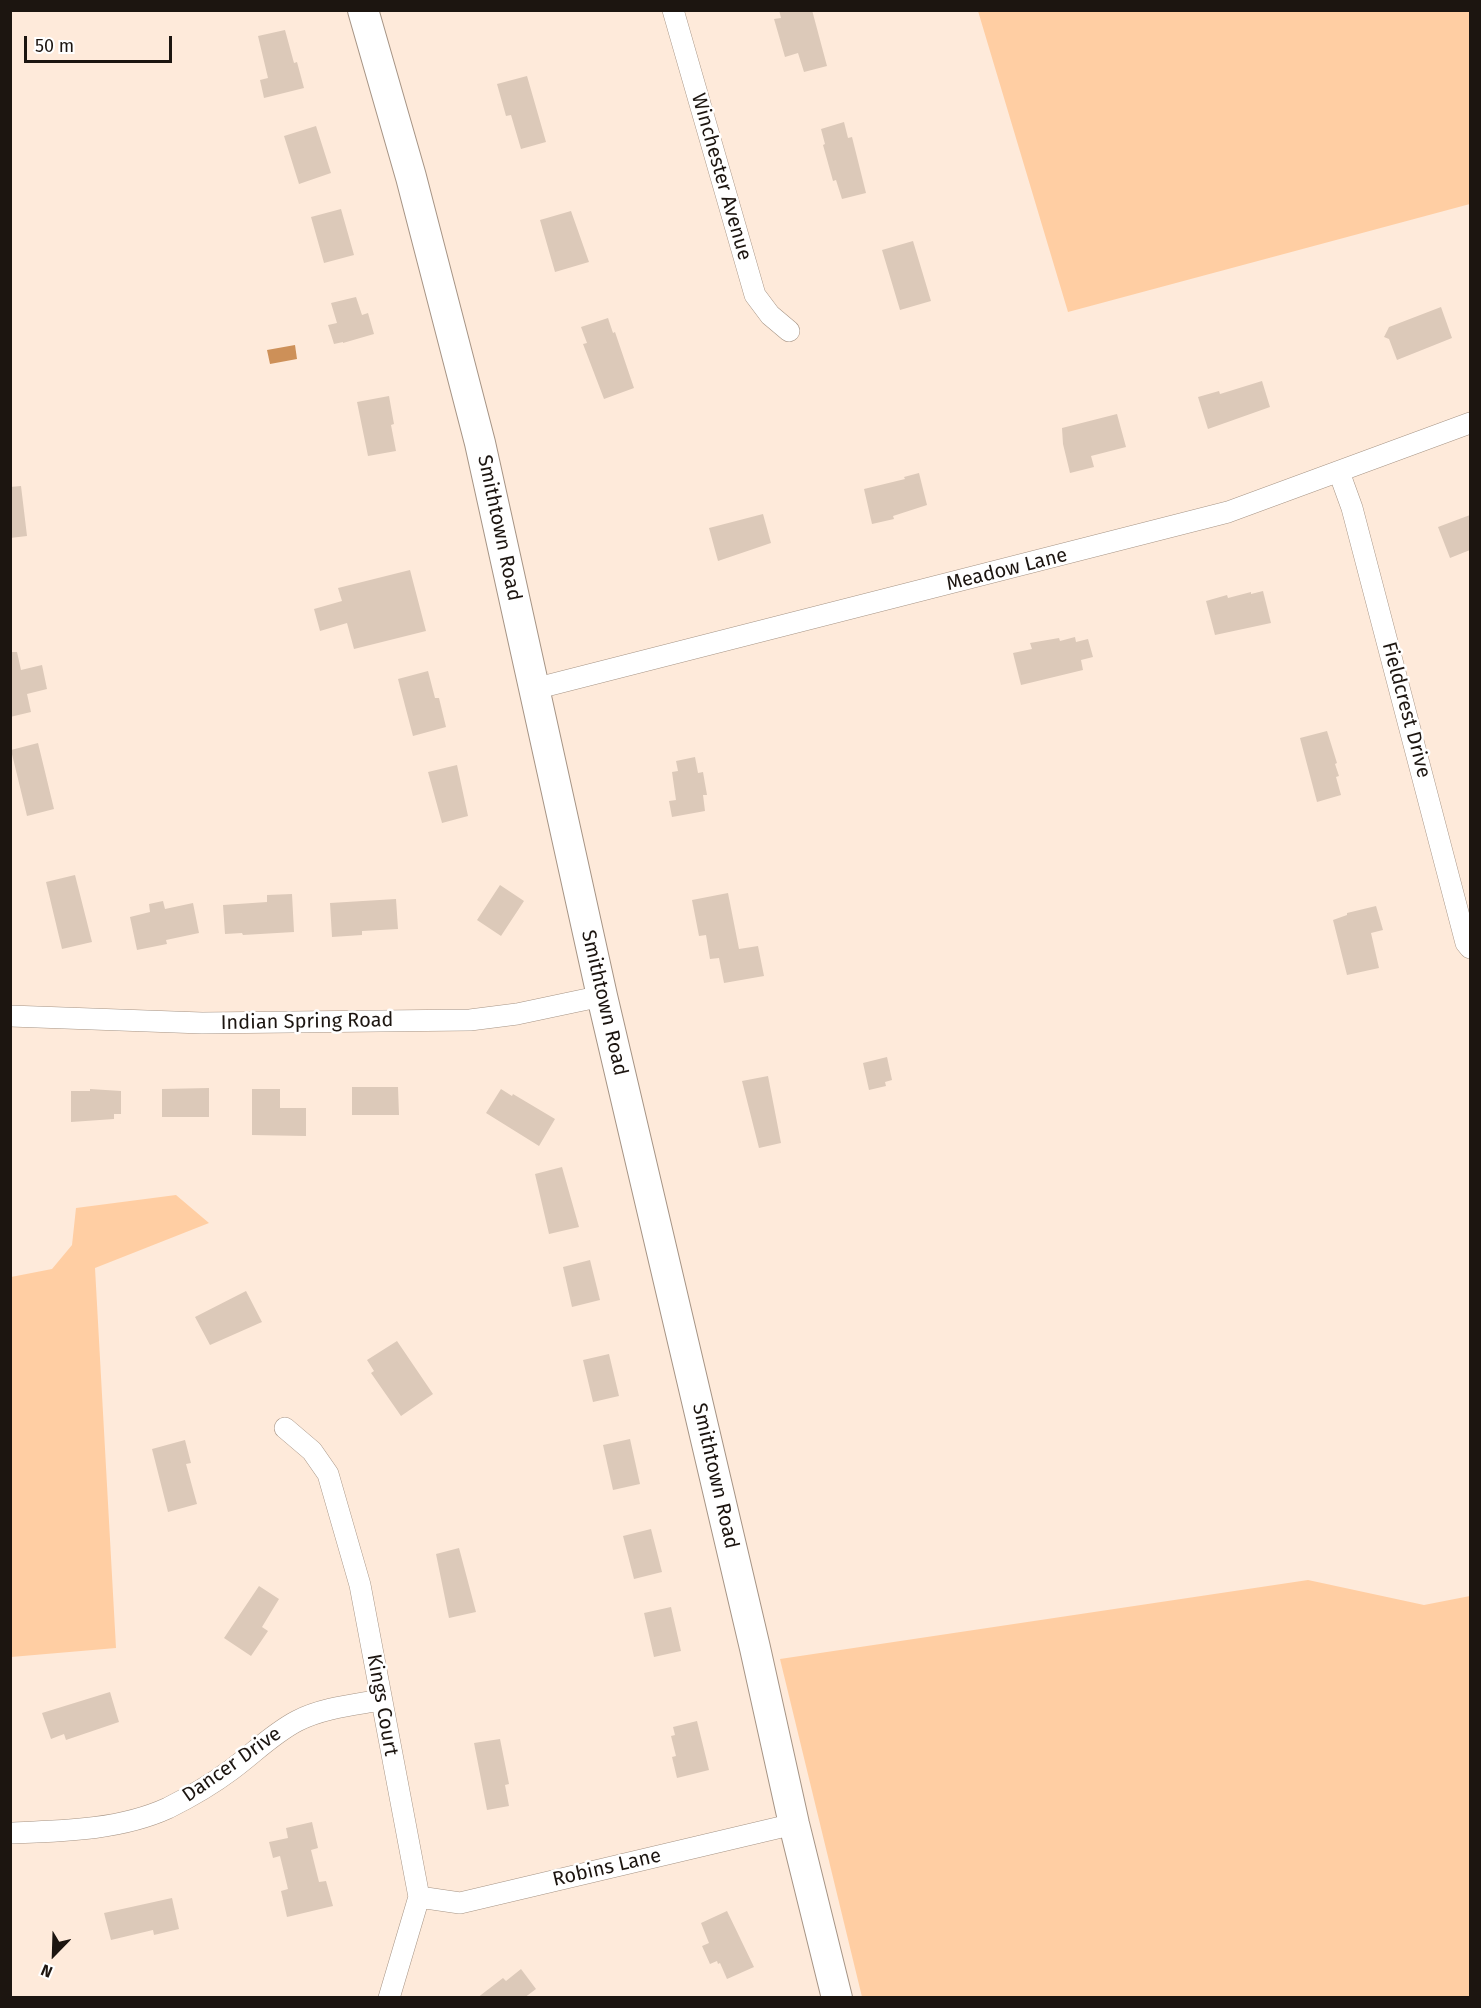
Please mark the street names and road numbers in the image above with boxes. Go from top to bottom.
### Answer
street label: Winchester Avenue [686,91,756,263]
street label: Smithtown Road [472,453,526,603]
street label: Meadow Lane [944,543,1070,597]
street label: Fieldcrest Drive [1376,639,1436,781]
street label: Smithtown Road [576,928,632,1078]
street label: Indian Spring Road [220,1008,394,1036]
street label: Smithtown Road [687,1401,743,1551]
street label: Kings Court [361,1652,403,1758]
street label: Dancer Drive [178,1722,286,1808]
street label: Robins Lane [550,1844,664,1892]

